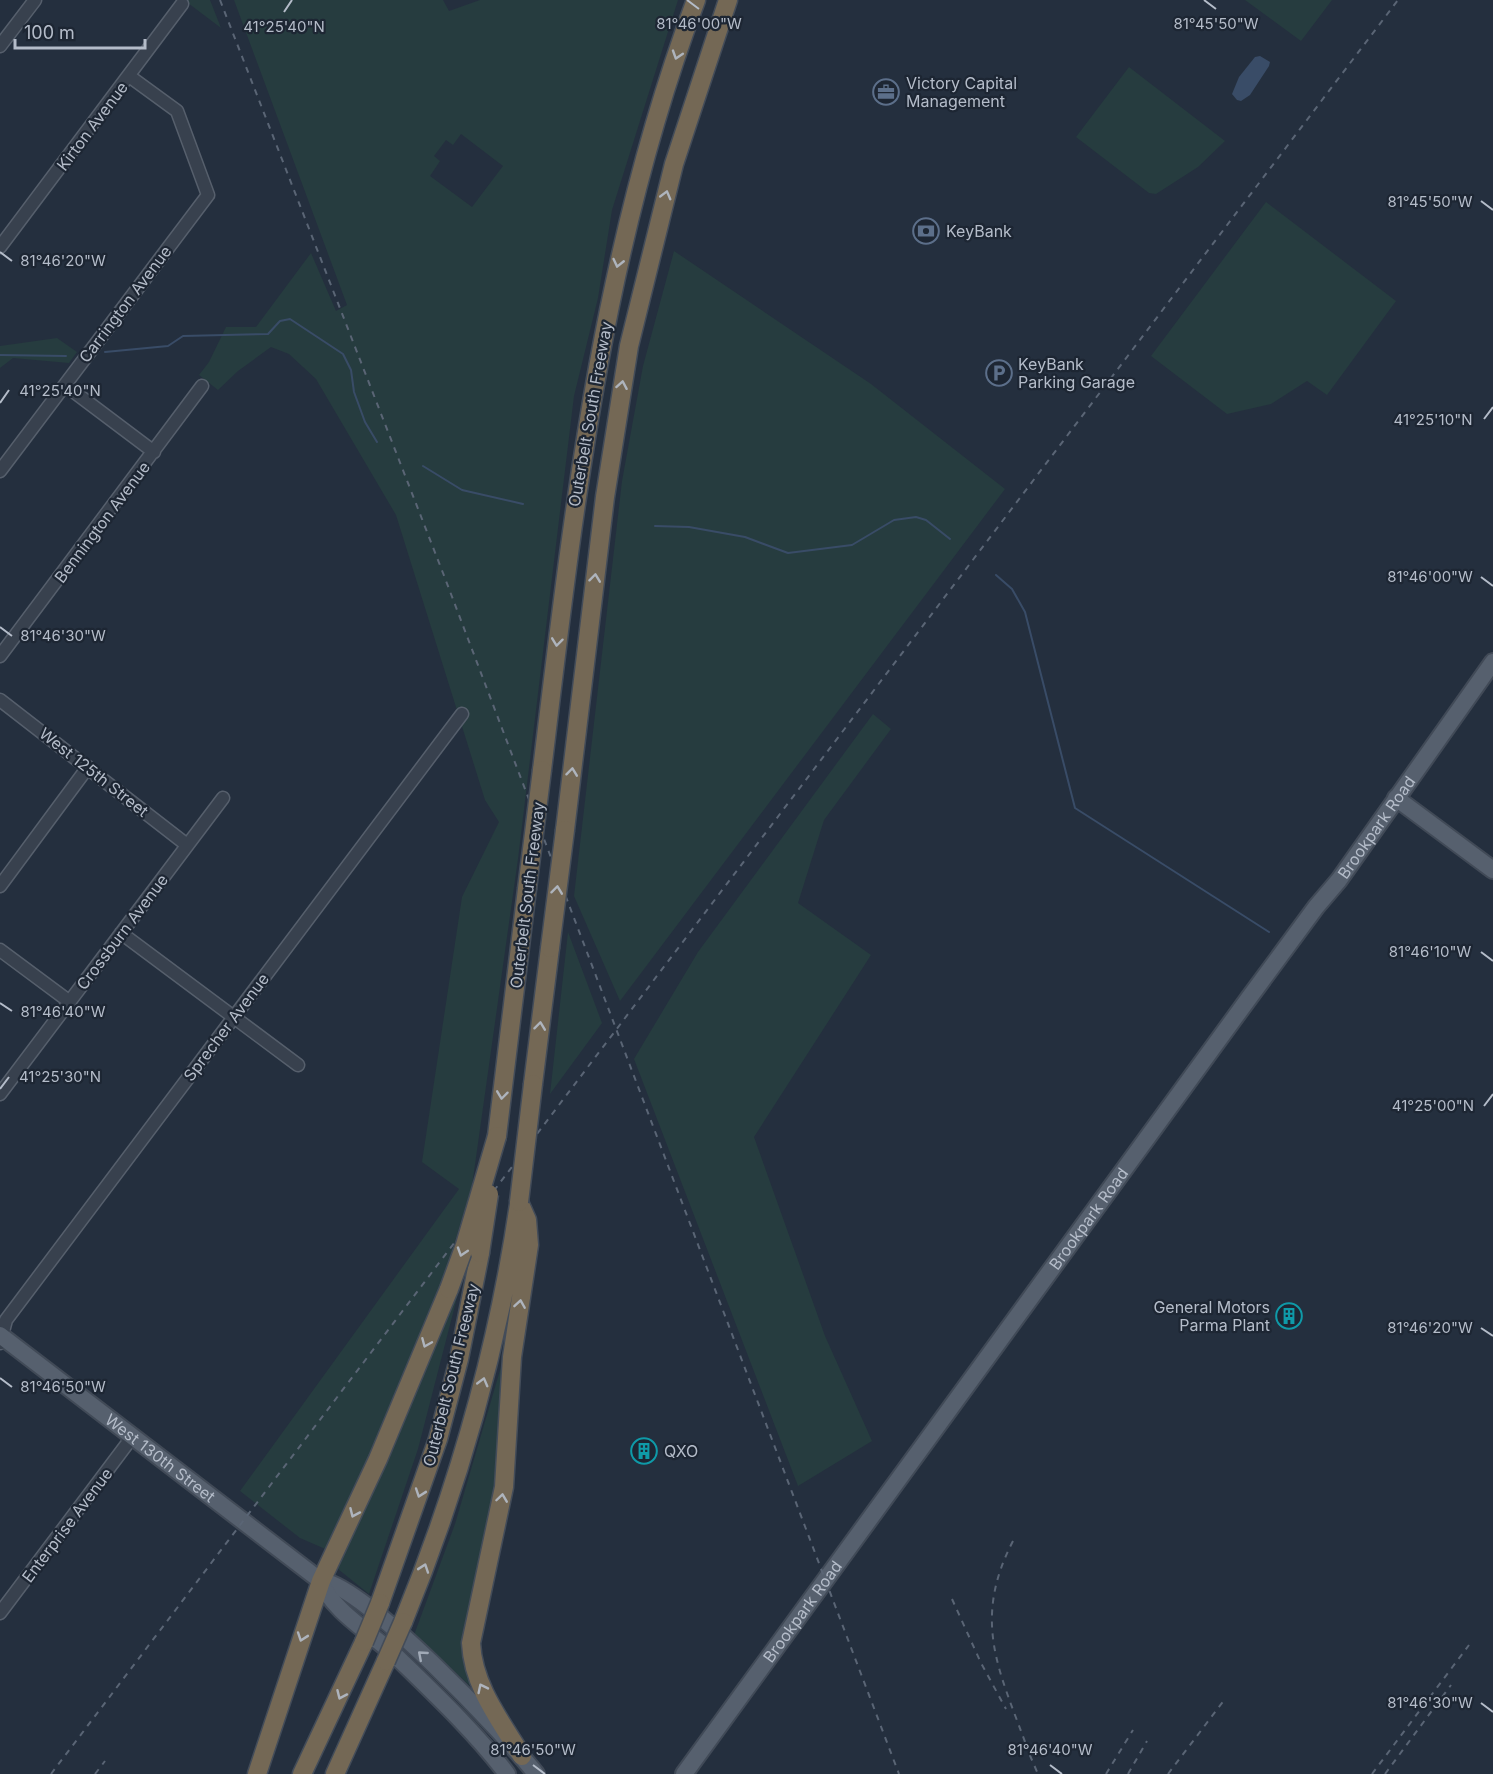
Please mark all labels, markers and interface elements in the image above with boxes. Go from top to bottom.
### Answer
scale bar [15,12,146,50]
text: 81°46'00"W [656,14,742,33]
text: 81°45'50"W [1173,14,1259,33]
text: 41°25'40"N [243,17,325,36]
text: 100 m [24,22,75,43]
one-way arrow [672,49,685,60]
place label: Victory Capital Management [906,73,1017,111]
office icon: Victory Capital Management [871,77,901,107]
street label: Kirton Avenue [52,78,132,174]
one-way arrow [658,190,671,200]
text: 81°45'50"W [1387,192,1473,211]
bank icon: KeyBank [911,216,941,246]
place label: KeyBank [946,221,1012,241]
street label: Carrington Avenue [75,242,175,366]
text: 81°46'20"W [20,251,106,270]
one-way arrow [612,258,625,268]
street label: Outerbelt South Freeway [564,320,616,508]
place label: KeyBank Parking Garage [1018,354,1135,392]
parking icon: KeyBank Parking Garage [984,358,1014,388]
one-way arrow [615,380,628,390]
text: 41°25'40"N [19,381,101,400]
text: 41°25'10"N [1394,410,1472,429]
street label: Bennington Avenue [50,457,154,587]
text: 81°46'00"W [1387,567,1473,586]
one-way arrow [588,573,600,583]
text: 81°46'30"W [20,626,106,645]
one-way arrow [552,637,564,646]
street label: West 125th Street [36,723,152,821]
one-way arrow [565,767,578,776]
street label: Brookpark Road [1333,772,1419,883]
street label: Outerbelt South Freeway [506,801,548,989]
street label: Crossburn Avenue [72,870,172,994]
one-way arrow [551,885,563,895]
text: 81°46'10"W [1389,942,1471,961]
street label: Sprecher Avenue [179,969,273,1085]
text: 81°46'40"W [20,1002,106,1021]
one-way arrow [534,1021,546,1030]
text: 41°25'30"N [19,1067,101,1086]
one-way arrow [496,1090,509,1099]
text: 41°25'00"N [1392,1096,1474,1115]
street label: Brookpark Road [1045,1164,1132,1274]
one-way arrow [457,1246,470,1257]
street label: Outerbelt South Freeway [419,1281,483,1469]
place label: General Motors Parma Plant [1153,1297,1270,1335]
one-way arrow [513,1299,525,1308]
building icon: General Motors Parma Plant [1274,1301,1304,1331]
text: 81°46'20"W [1387,1318,1473,1337]
one-way arrow [421,1337,433,1348]
text: 81°46'50"W [20,1377,106,1396]
one-way arrow [476,1377,488,1388]
street label: West 130th Street [101,1409,219,1506]
building icon: QXO [629,1436,659,1466]
place label: QXO [664,1441,698,1461]
street label: Enterprise Avenue [17,1464,117,1586]
one-way arrow [415,1487,428,1498]
one-way arrow [496,1493,508,1502]
one-way arrow [350,1507,362,1518]
street label: Brookpark Road [759,1557,846,1666]
one-way arrow [417,1563,430,1574]
one-way arrow [297,1631,310,1642]
one-way arrow [418,1651,429,1662]
one-way arrow [477,1683,489,1694]
one-way arrow [336,1689,348,1700]
text: 81°46'30"W [1387,1693,1473,1712]
text: 81°46'50"W [490,1740,576,1759]
text: 81°46'40"W [1007,1740,1093,1759]

